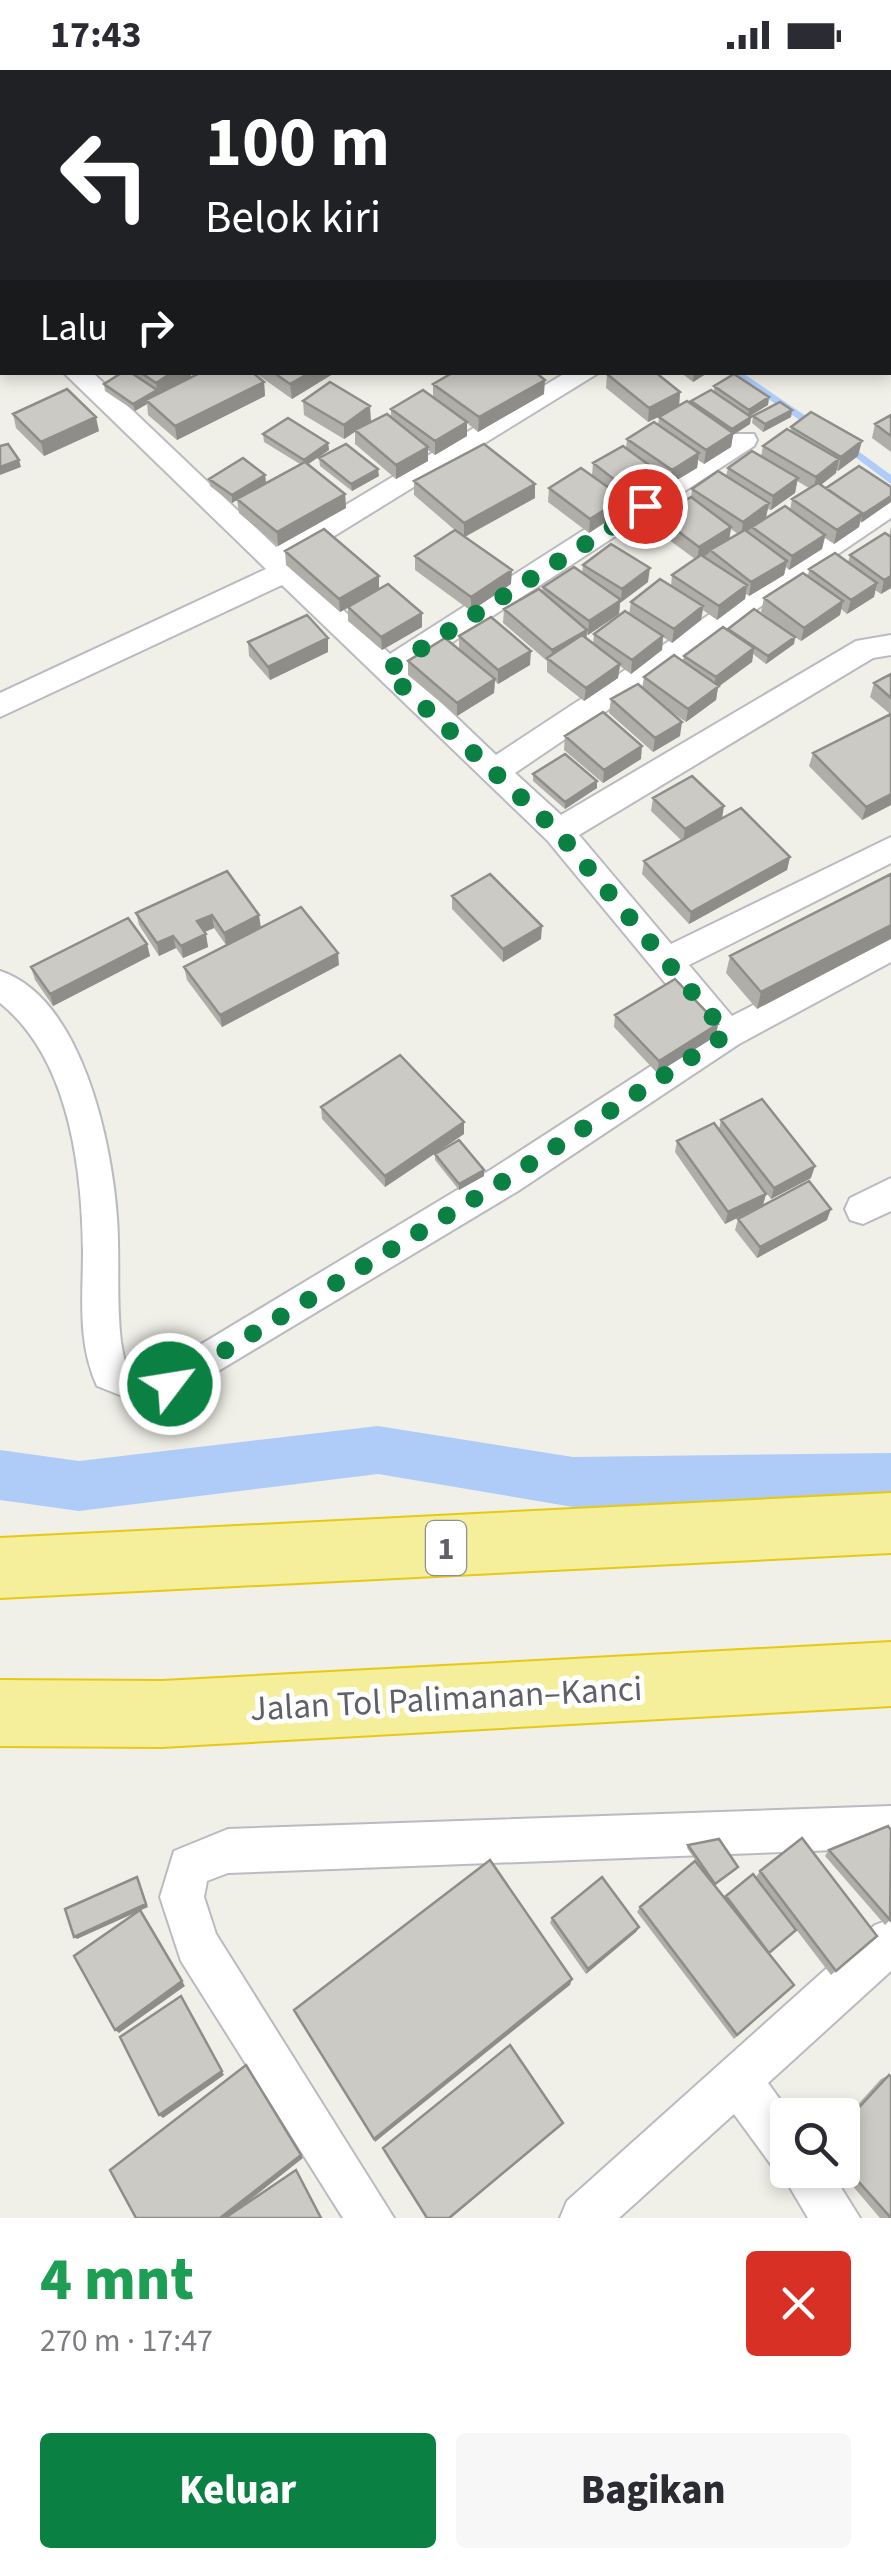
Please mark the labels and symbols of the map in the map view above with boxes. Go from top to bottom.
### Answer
pin [603,464,688,549]
position arrow [118,1332,222,1436]
road number: 1 [426,1521,466,1575]
street label: Jalan Tol Palimanan–Kanci [249,1664,644,1734]

